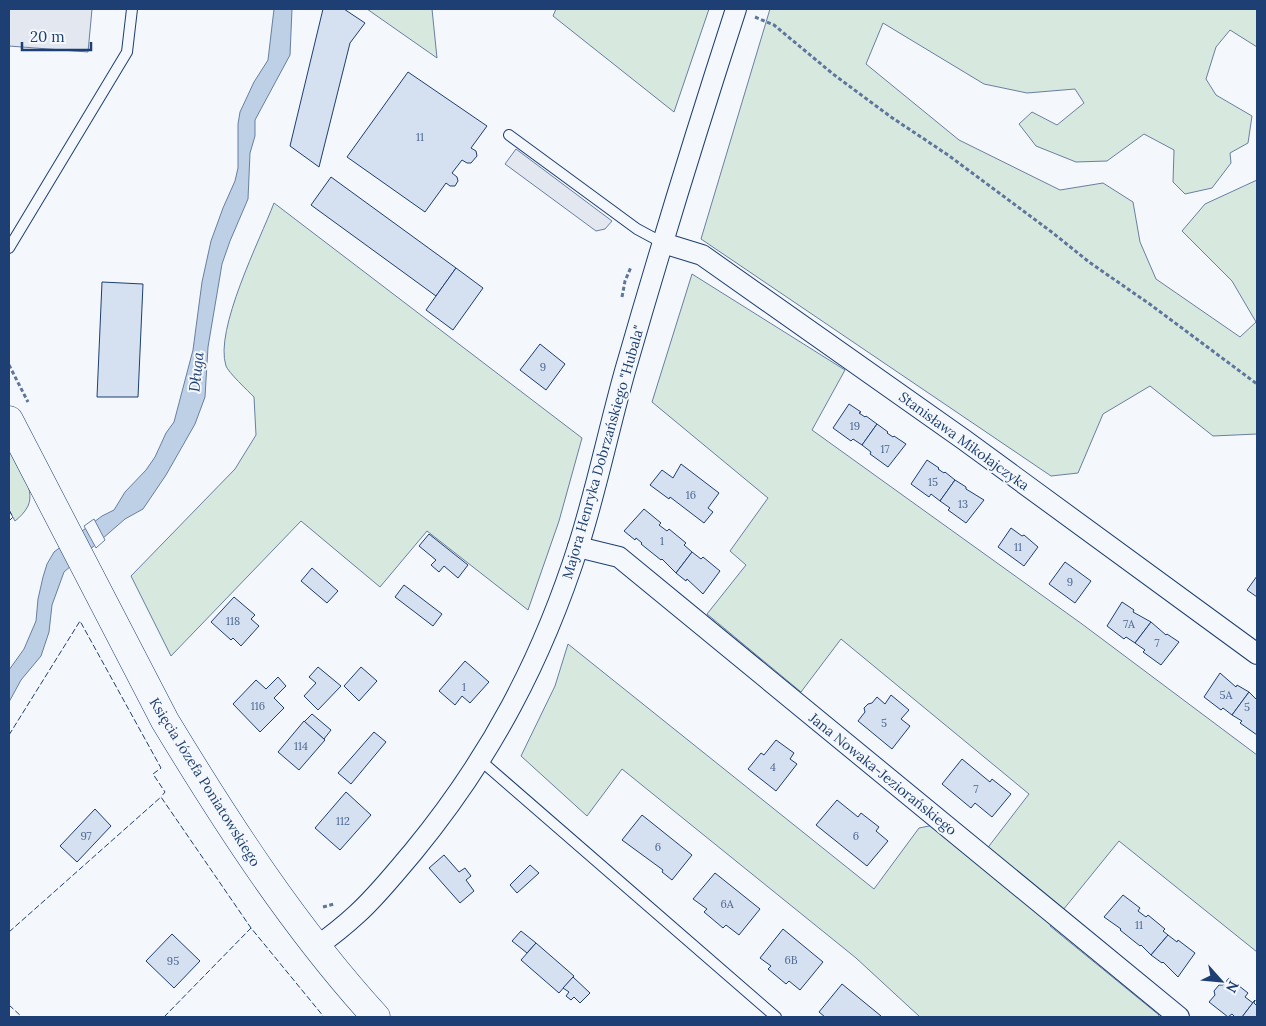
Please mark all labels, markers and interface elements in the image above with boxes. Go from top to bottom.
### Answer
scale bar [22,20,91,52]
text: 20 m [30,27,65,46]
house number: 11 [416,130,424,144]
street label: Majora Henryka Dobrzańskiego "Hubala" [558,323,648,581]
water label: Długa [184,350,208,393]
house number: 9 [540,360,546,374]
street label: Stanisława Mikołajczyka [895,388,1033,494]
house number: 19 [850,419,860,433]
house number: 17 [880,442,890,456]
house number: 15 [928,475,938,489]
house number: 16 [686,488,696,502]
house number: 13 [958,497,968,511]
house number: 1 [660,534,664,548]
house number: 11 [1014,540,1022,554]
house number: 9 [1067,575,1073,589]
house number: 118 [226,614,240,628]
house number: 7A [1123,617,1136,631]
house number: 7 [1154,636,1160,650]
house number: 1 [462,680,466,694]
house number: 5A [1220,688,1234,702]
street label: Księcia Józefa Poniatowskiego [146,694,264,870]
house number: 116 [251,699,265,713]
house number: 5 [1244,700,1250,714]
street label: Jana Nowaka-Jeziorańskiego [805,708,960,839]
house number: 5 [881,716,887,730]
house number: 114 [294,739,308,753]
house number: 4 [770,760,776,774]
house number: 7 [973,782,979,796]
house number: 112 [336,814,350,828]
house number: 97 [80,829,92,843]
house number: 6 [853,829,859,843]
house number: 6 [655,840,661,854]
house number: 6A [720,897,735,911]
house number: 11 [1135,918,1143,932]
house number: 6B [784,953,798,967]
house number: 95 [167,954,179,968]
north arrow [1196,956,1246,1006]
text: N [1222,978,1243,996]

